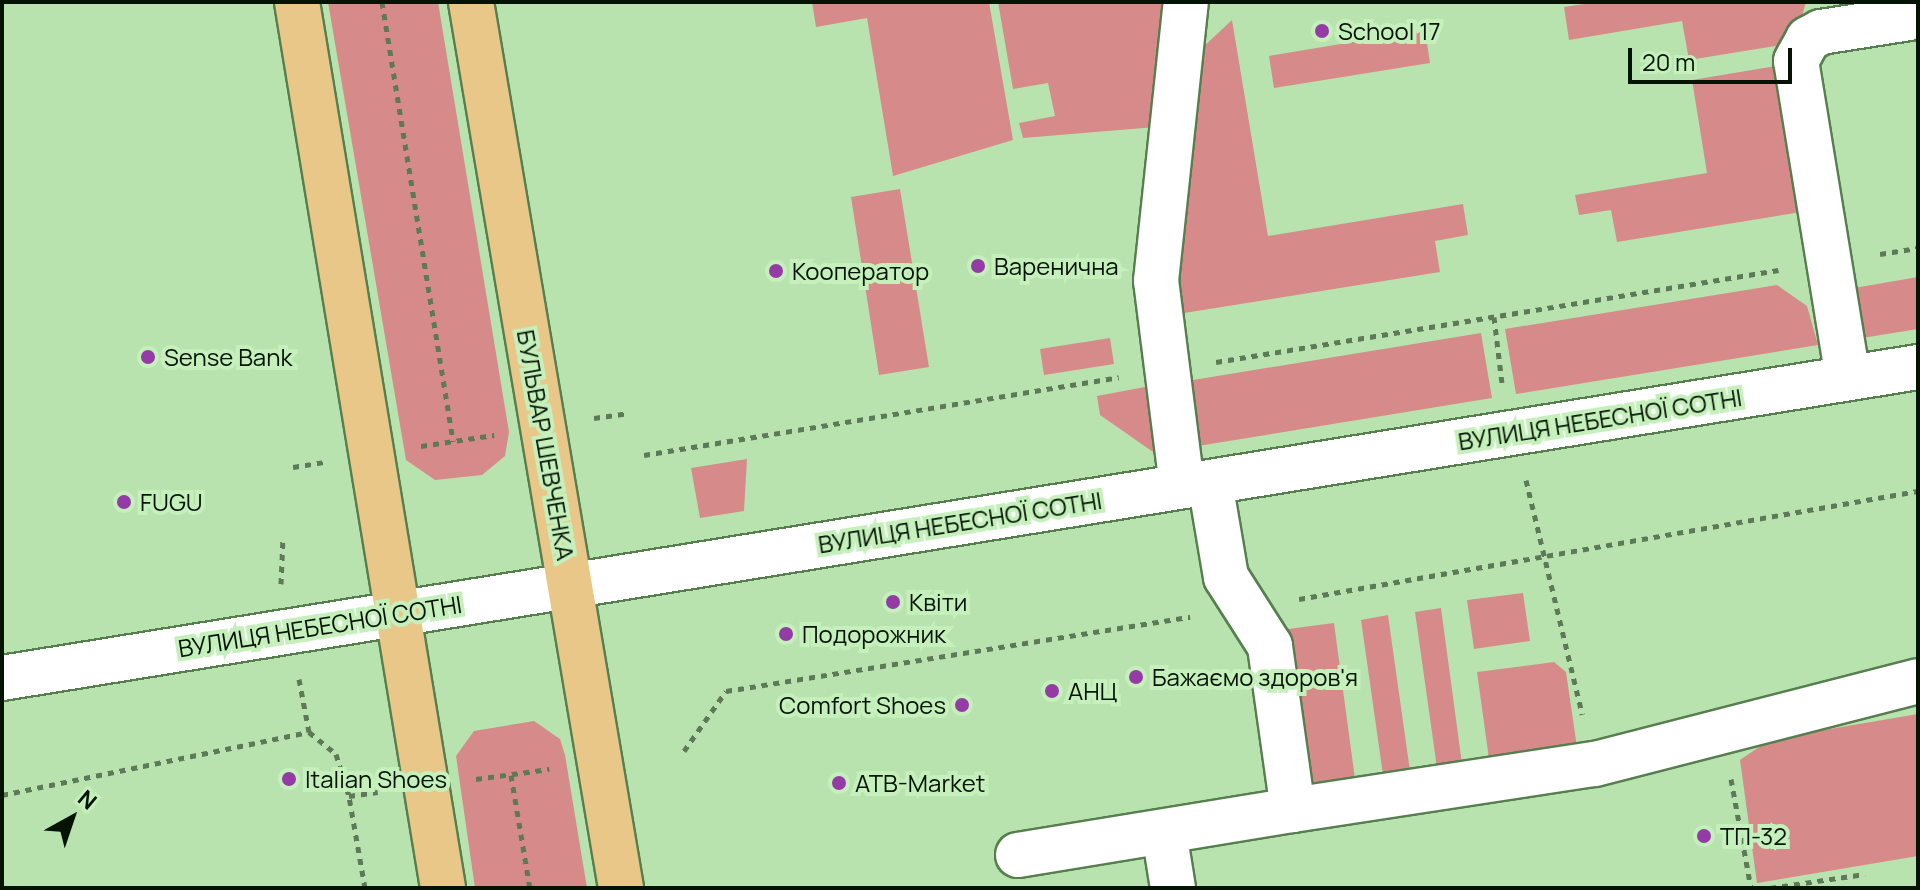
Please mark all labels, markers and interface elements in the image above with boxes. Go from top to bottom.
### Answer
place label: School 17 [1338,17,1441,45]
marker: School 17 [1313,22,1331,40]
scale bar [1632,32,1796,82]
text: 20 m [1642,45,1695,78]
place label: Варенична [994,252,1119,280]
place label: Кооператор [792,257,929,285]
marker: Варенична [969,257,987,275]
marker: Кооператор [767,262,785,280]
street label: БУЛЬВАР ШЕВЧЕНКА [512,327,580,563]
place label: Sense Bank [164,343,292,371]
marker: Sense Bank [139,348,157,366]
street label: ВУЛИЦЯ НЕБЕСНОЇ СОТНІ [1456,382,1744,456]
street label: ВУЛИЦЯ НЕБЕСНОЇ СОТНІ [816,485,1104,559]
place label: FUGU [140,488,203,516]
marker: FUGU [115,493,133,511]
place label: Квіти [909,588,968,616]
street label: ВУЛИЦЯ НЕБЕСНОЇ СОТНІ [176,589,464,663]
marker: Квіти [884,593,902,611]
place label: Подорожник [802,620,946,648]
marker: Подорожник [777,625,795,643]
place label: Бажаємо здоров'я [1152,663,1358,691]
marker: Бажаємо здоров'я [1127,668,1145,686]
place label: АНЦ [1068,677,1117,705]
marker: АНЦ [1043,682,1061,700]
place label: Comfort Shoes [779,691,946,719]
marker: Comfort Shoes [953,696,971,714]
place label: Italian Shoes [305,765,447,793]
place label: ATB-Market [855,769,985,797]
marker: Italian Shoes [280,770,298,788]
marker: ATB-Market [830,774,848,792]
north arrow [32,778,112,858]
text: N [72,783,103,816]
place label: ТП-32 [1720,822,1787,850]
marker: ТП-32 [1695,827,1713,845]

